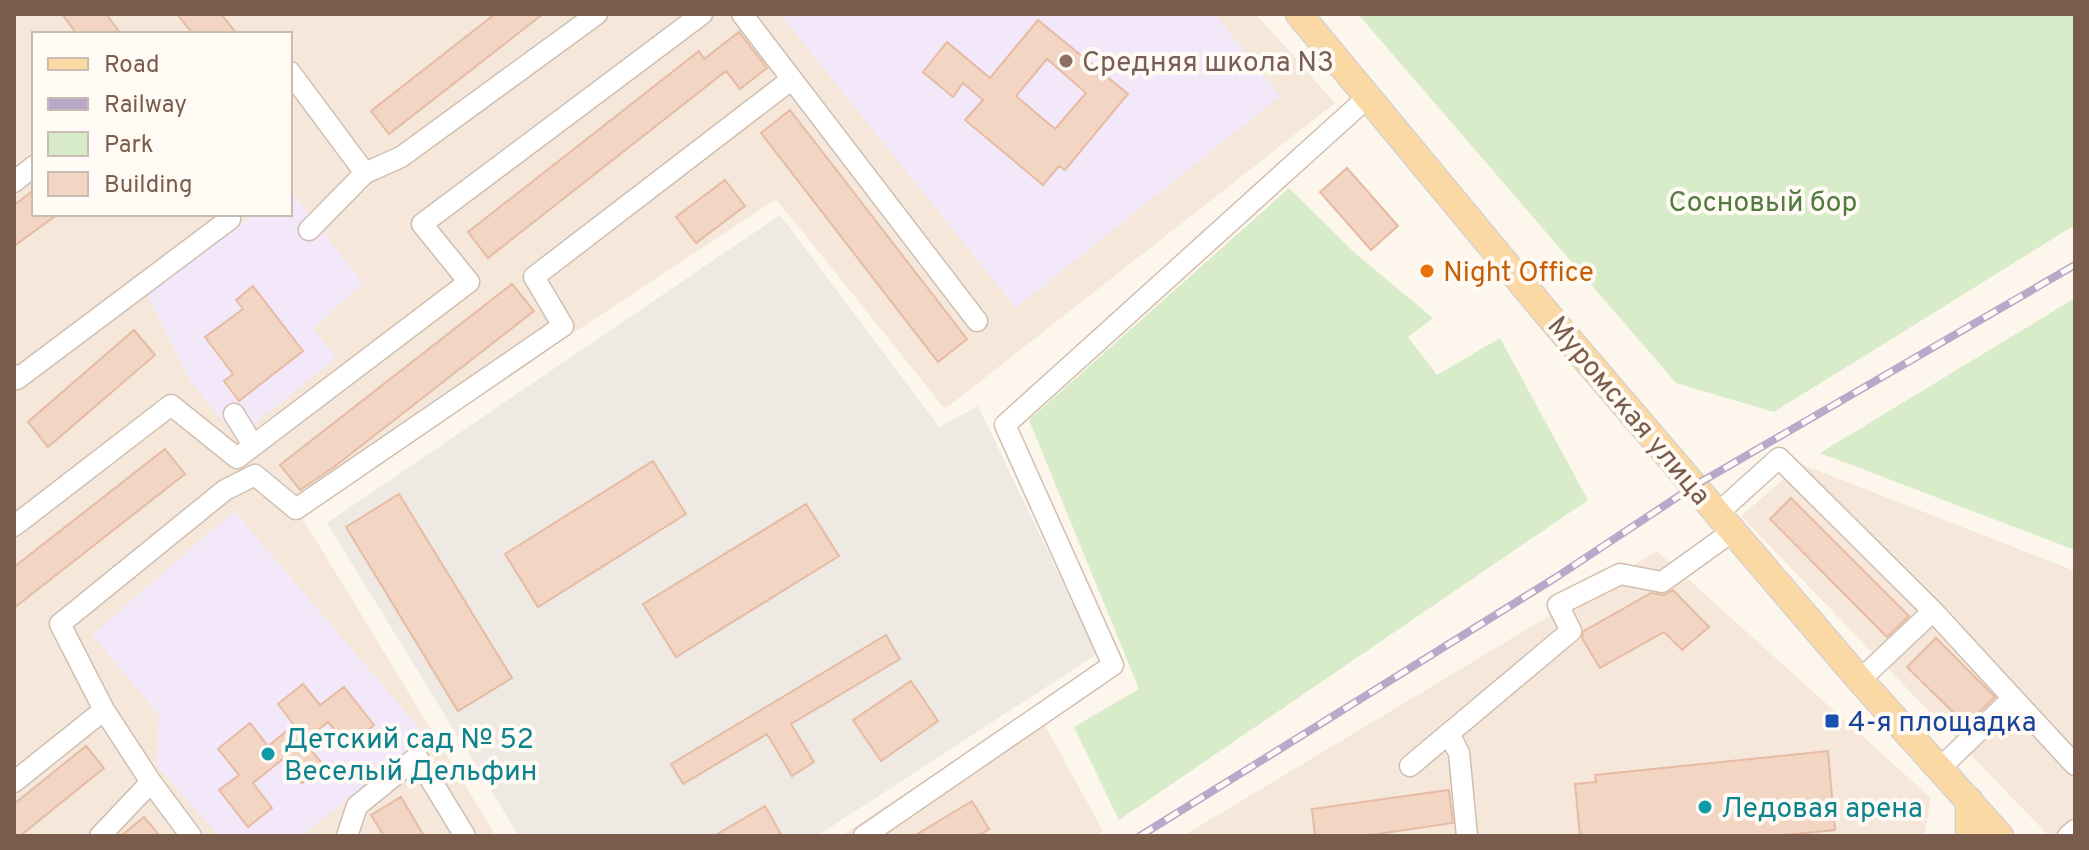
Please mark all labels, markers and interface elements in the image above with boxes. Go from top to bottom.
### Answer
legend [32,32,292,216]
place label: Средняя школа N3 [1082,46,1334,82]
text: Road [104,51,160,81]
marker: Средняя школа N3 [1057,52,1075,70]
text: Railway [104,91,187,121]
text: Park [104,131,154,161]
text: Building [104,171,193,201]
park label: Сосновый бор [1669,186,1857,222]
place label: Night Office [1443,256,1594,292]
marker: Night Office [1418,262,1436,280]
street label: Муромская улица [1538,310,1717,514]
place label: 4-я площадка [1848,706,2036,742]
marker: 4-я площадка [1823,712,1841,730]
place label: Детский сад № 52 Веселый Дельфин [284,723,537,791]
marker: Детский сад № 52 Веселый Дельфин [259,745,277,763]
place label: Ледовая арена [1721,792,1923,828]
marker: Ледовая арена [1696,798,1714,816]

